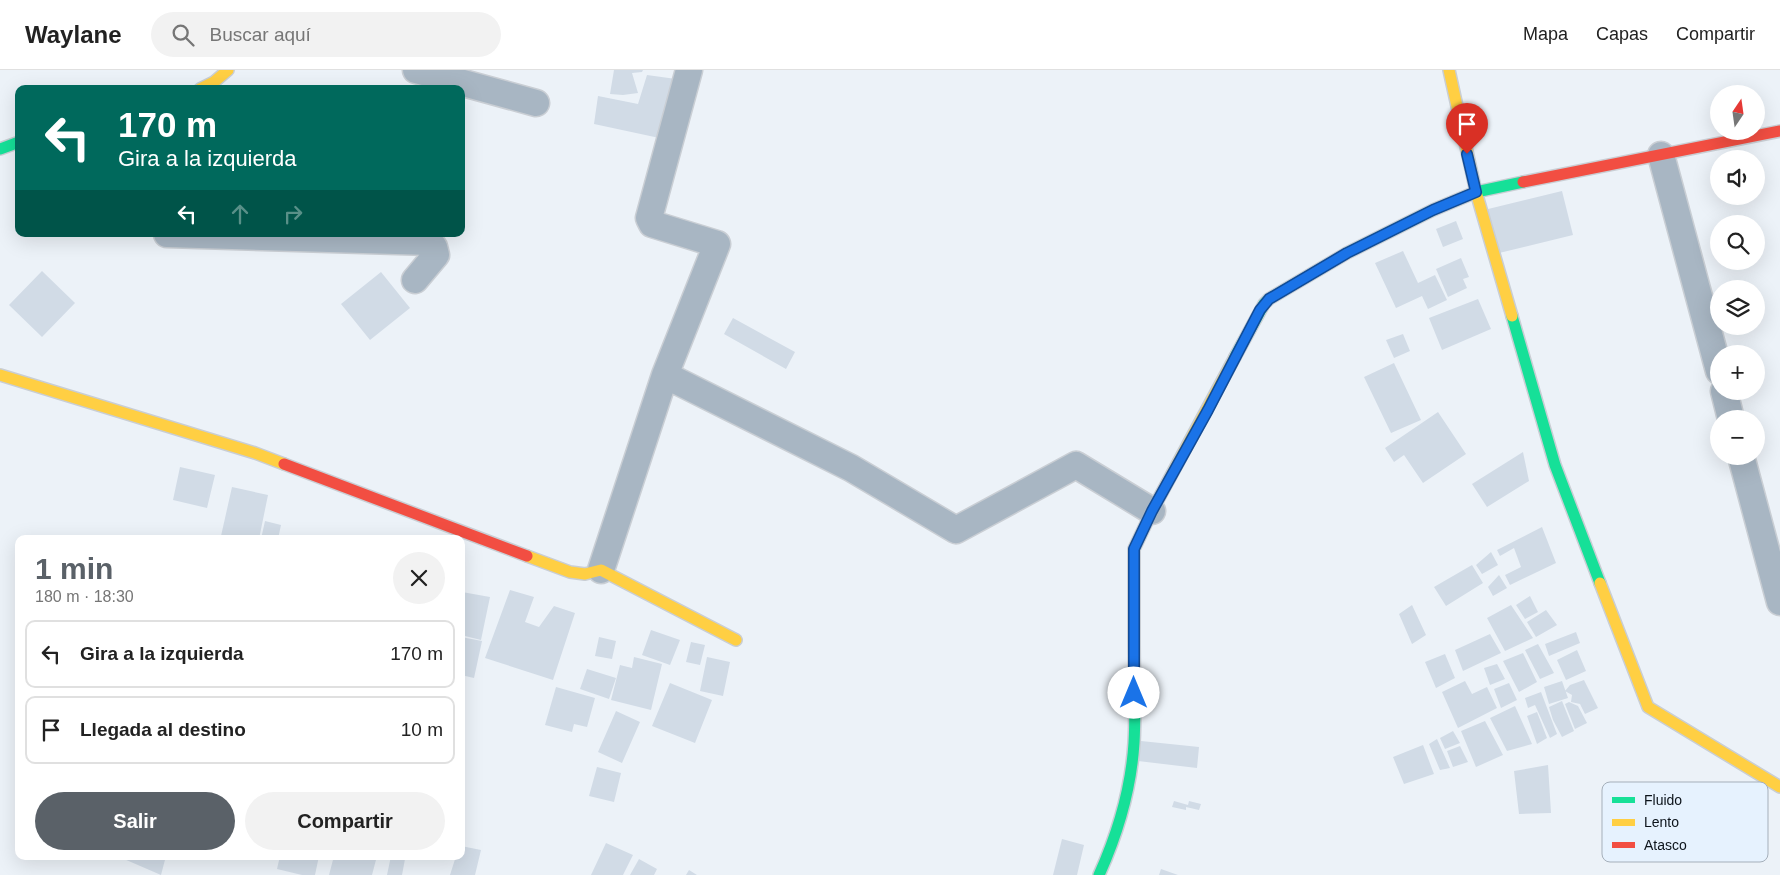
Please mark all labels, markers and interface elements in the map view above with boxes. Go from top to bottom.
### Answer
search box [151,12,501,57]
text: Waylane [25,21,121,48]
icon: search [169,21,197,49]
text: Buscar aquí [209,24,311,45]
text: Mapa [1523,24,1568,44]
text: Capas [1596,24,1648,44]
text: Compartir [1676,24,1755,44]
north arrow [1710,85,1765,140]
map controls [1710,85,1765,465]
pin [1446,103,1488,154]
icon: left [35,105,100,170]
text: 170 m [118,105,217,144]
icon: arrive [1453,110,1481,138]
text: Gira a la izquierda [118,146,297,171]
button: sound [1710,150,1765,205]
icon: left [173,200,201,228]
icon: ahead [226,200,254,228]
icon: right [279,200,307,228]
button: search [1710,215,1765,270]
button: layers [1710,280,1765,335]
button: + [1710,345,1765,400]
button: − [1710,410,1765,465]
text: 1 min [35,552,113,585]
button: close [393,552,445,604]
text: 180 m · 18:30 [35,588,134,605]
icon: left [37,640,65,668]
text: Gira a la izquierda [80,643,244,664]
text: 170 m [390,643,443,664]
position arrow [1107,666,1159,718]
icon: arrive [37,716,65,744]
text: Llegada al destino [80,719,246,740]
text: 10 m [401,719,443,740]
legend [1602,782,1768,862]
button: Salir [35,792,235,850]
button: Compartir [245,792,445,850]
text: Fluido [1644,792,1682,808]
text: Lento [1644,814,1679,830]
text: Atasco [1644,837,1687,853]

